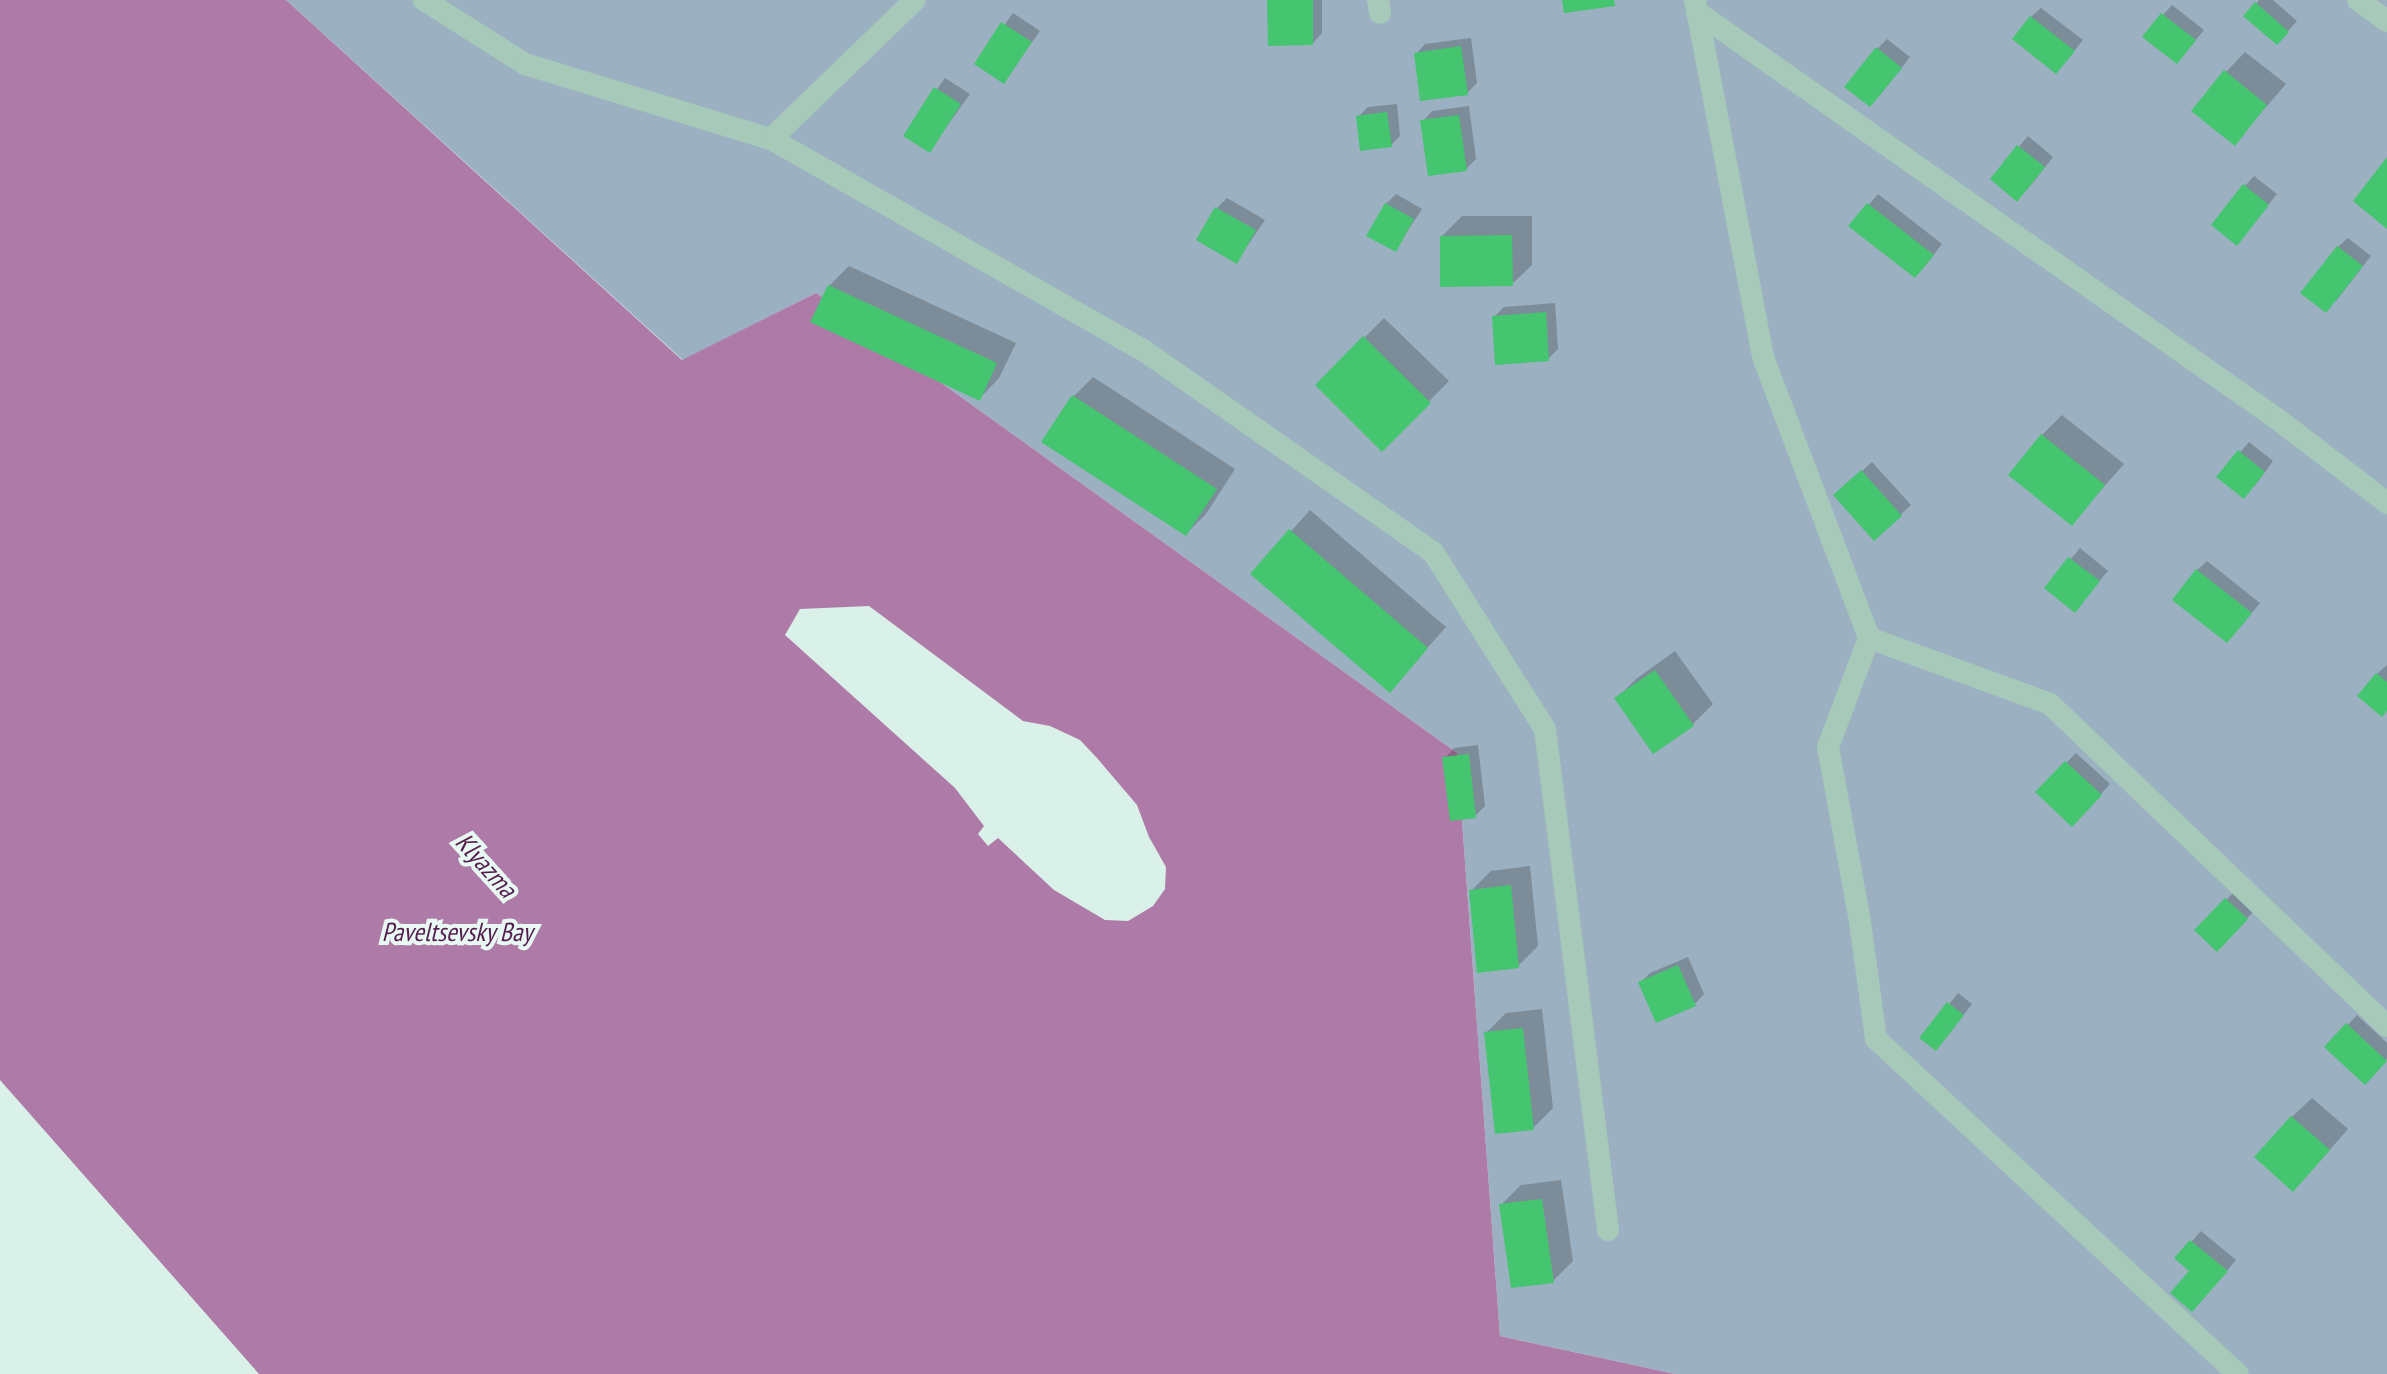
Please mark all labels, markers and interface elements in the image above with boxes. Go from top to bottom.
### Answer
water label: Klyazma [449,826,523,904]
water label: Paveltsevsky Bay [381,916,533,948]

